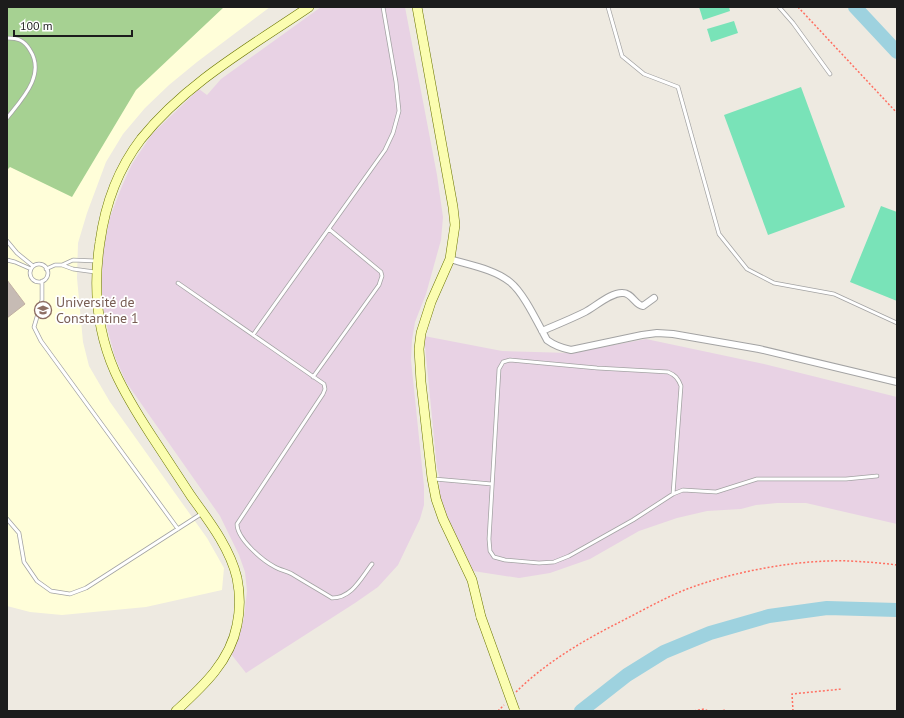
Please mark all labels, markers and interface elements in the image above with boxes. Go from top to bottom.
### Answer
scale bar [14,12,132,38]
text: 100 m [20,18,53,33]
place label: Université de Constantine 1 [56,293,139,327]
school or university icon: Université de Constantine 1 [33,300,53,320]

